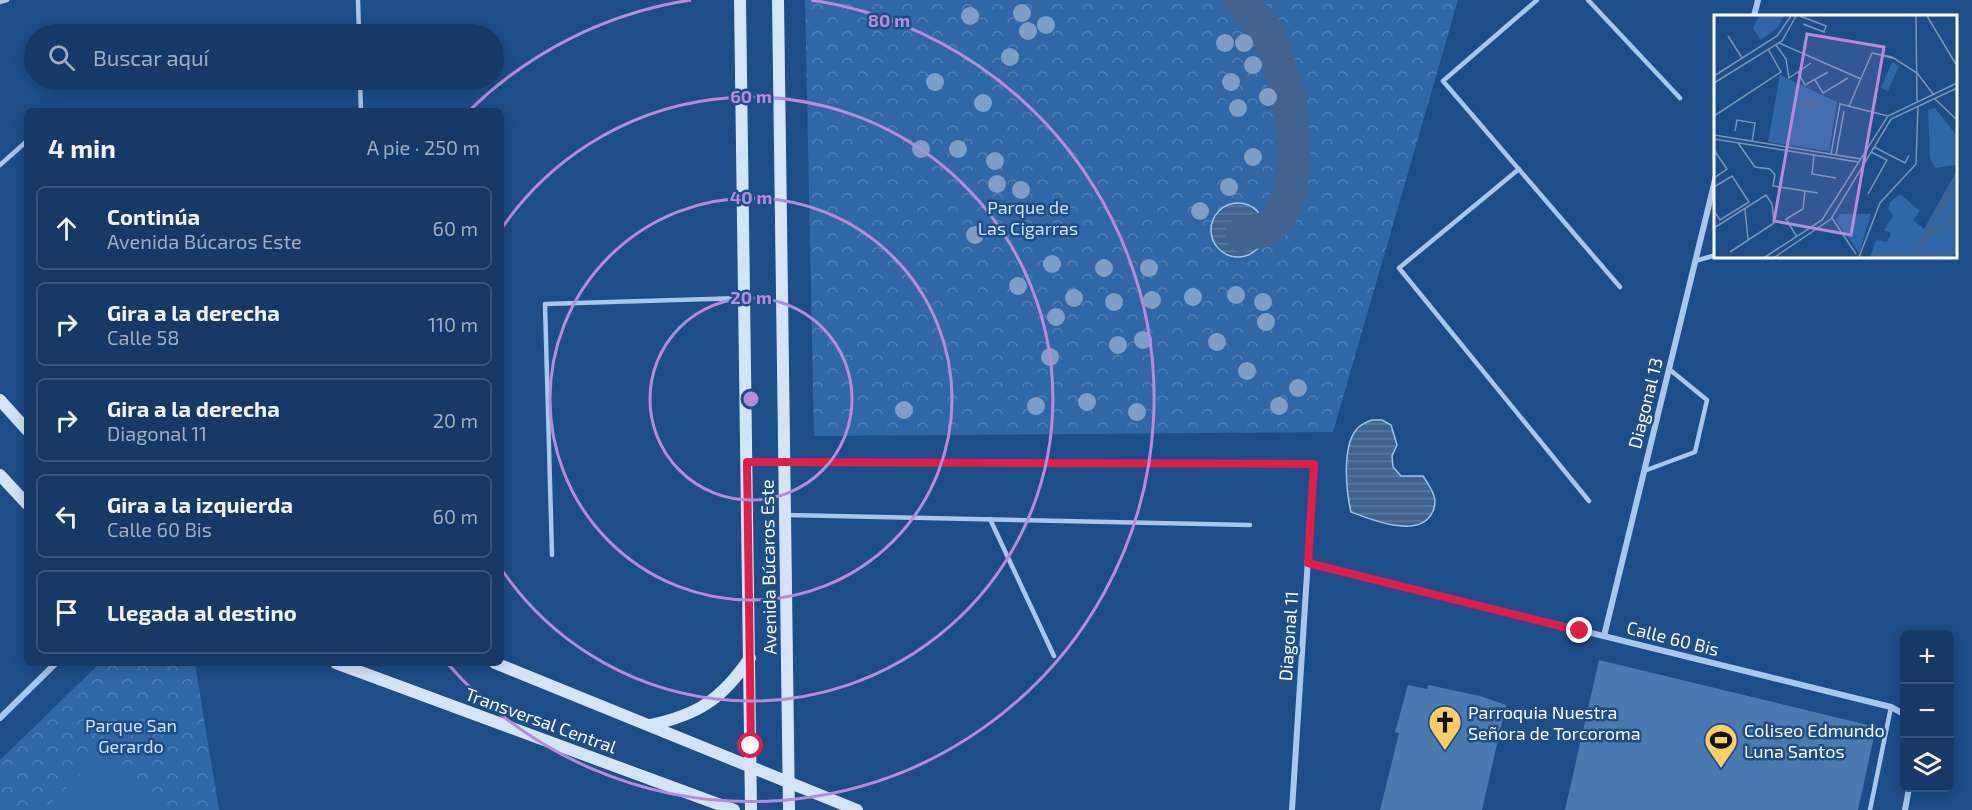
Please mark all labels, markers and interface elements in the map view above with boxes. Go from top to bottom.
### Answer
text: 80 m [868,9,910,31]
inset map [1714,15,1957,258]
search box [24,24,504,90]
icon: search [45,41,78,74]
text: Buscar aquí [93,44,209,70]
text: 60 m [730,85,772,107]
text: 4 min [48,132,116,163]
text: A pie · 250 m [367,135,480,159]
text: 40 m [730,186,772,208]
park label: Parque de Las Cigarras [978,196,1078,239]
text: Continúa [107,203,200,229]
icon: ahead [50,212,83,245]
text: 60 m [433,216,478,240]
text: Avenida Búcaros Este [107,229,302,253]
text: 20 m [730,286,772,308]
text: Gira a la derecha [107,299,280,325]
icon: right [50,308,83,341]
text: 110 m [428,312,478,336]
text: Calle 58 [107,325,179,349]
street label: Diagonal 13 [1623,355,1667,451]
centre of rings [741,389,761,409]
text: Gira a la derecha [107,395,280,421]
icon: right [50,404,83,437]
text: 20 m [433,408,478,432]
text: Diagonal 11 [107,421,207,445]
street label: Avenida Búcaros Este [755,479,781,655]
text: Gira a la izquierda [107,491,293,517]
icon: left [50,500,83,533]
text: 60 m [433,504,478,528]
text: Calle 60 Bis [107,517,212,541]
street label: Diagonal 11 [1274,590,1302,682]
icon: arrive [50,596,83,629]
text: Llegada al destino [107,599,297,625]
street label: Calle 60 Bis [1625,616,1721,660]
route end [1566,617,1592,643]
map controls [1900,630,1954,792]
button: + [1900,630,1954,684]
street label: Transversal Central [462,682,620,758]
button: − [1900,684,1954,738]
place label: Parroquia Nuestra Señora de Torcoroma [1468,701,1641,744]
church icon: Parroquia Nuestra Señora de Torcoroma [1427,704,1463,751]
park label: Parque San Gerardo [85,714,177,757]
place label: Coliseo Edmundo Luna Santos [1744,719,1885,762]
sports icon: Coliseo Edmundo Luna Santos [1703,722,1739,769]
route start [737,732,763,758]
button: layers [1900,738,1954,792]

